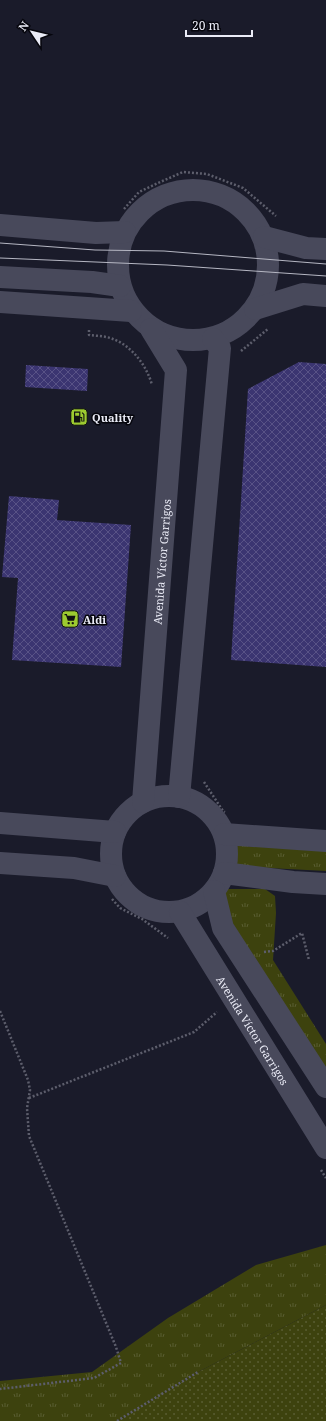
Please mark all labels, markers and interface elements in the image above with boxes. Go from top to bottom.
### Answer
north arrow [12,12,52,52]
scale bar [186,12,252,38]
text: 20 m [192,17,220,34]
text: N [15,18,32,34]
fuel station icon: Quality [69,407,89,427]
place label: Quality [92,410,134,425]
street label: Avenida Víctor Garrigos [149,498,174,625]
supermarket icon: Aldi [60,609,80,629]
place label: Aldi [83,612,106,627]
street label: Avenida Víctor Garrigos [214,973,293,1088]

